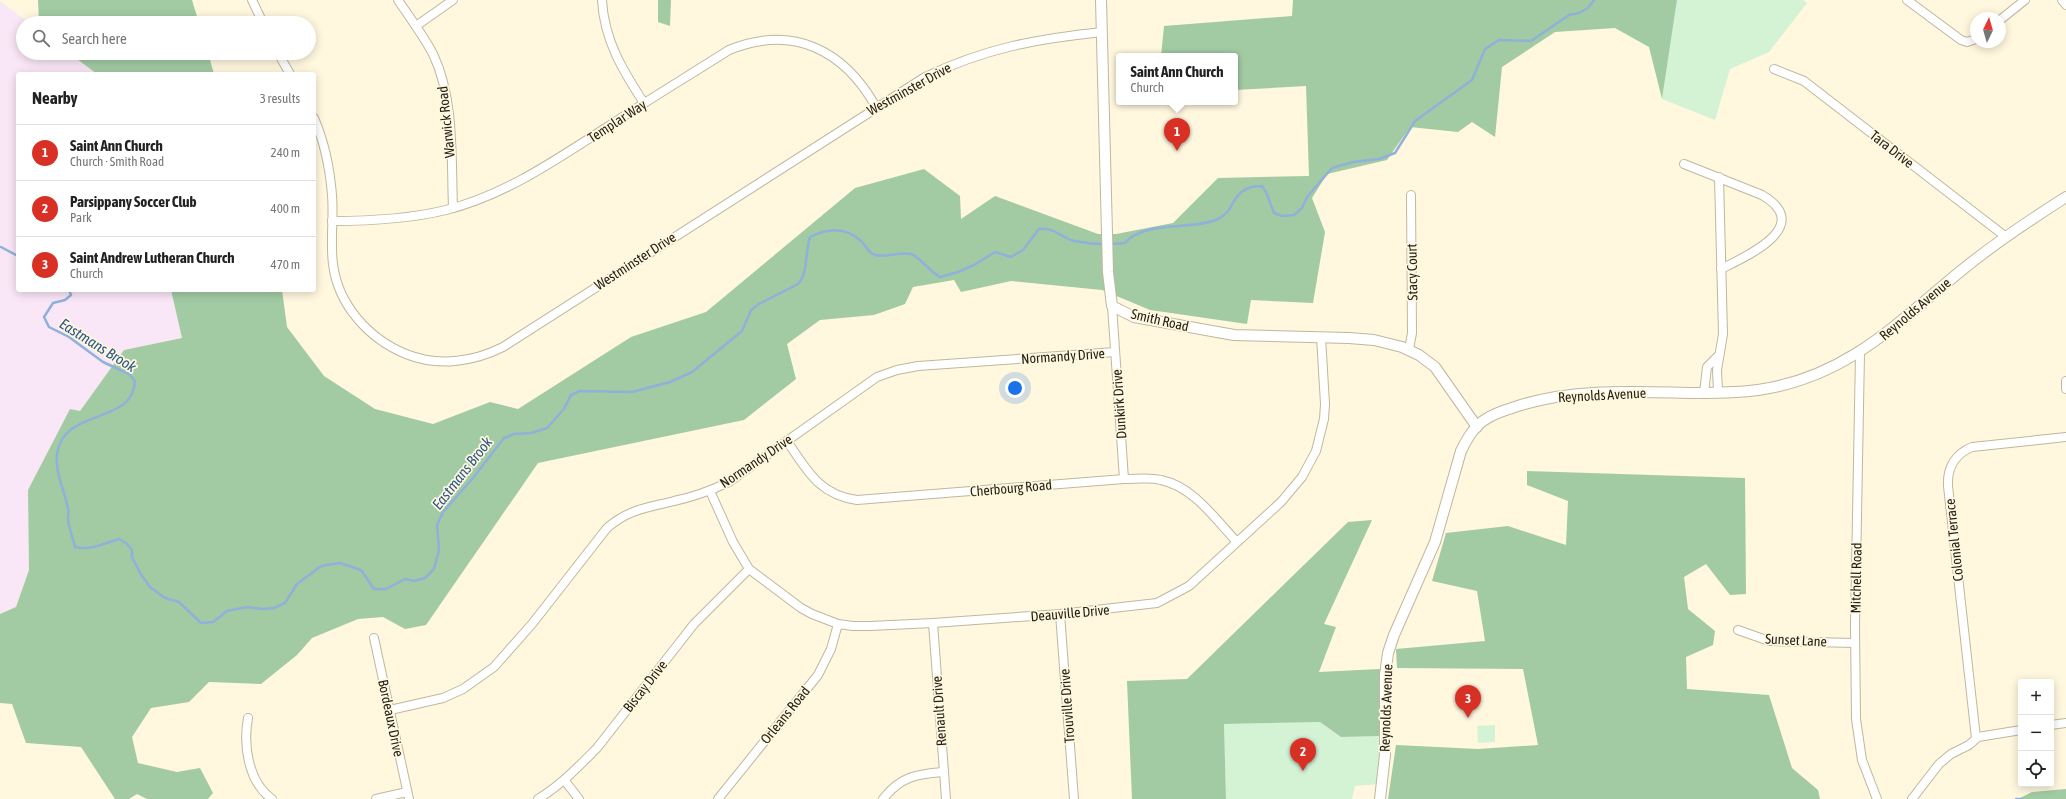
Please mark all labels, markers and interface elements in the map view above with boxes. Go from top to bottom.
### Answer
north arrow [1970,12,2006,48]
search box [16,16,316,60]
icon: search [30,27,52,49]
text: Search here [62,30,127,47]
popup [1116,53,1238,105]
street label: Westminster Drive [864,59,954,119]
text: Saint Ann Church [1131,63,1223,80]
text: Church [1131,80,1164,95]
street label: Warwick Road [434,85,458,159]
text: Nearby [32,88,78,108]
text: 3 results [260,91,300,106]
street label: Templar Way [585,96,650,146]
pin: 1 [1164,118,1190,151]
street label: Tara Drive [1867,127,1917,171]
text: Saint Ann Church [70,137,163,154]
text: 1 [42,145,48,160]
text: 240 m [271,145,300,160]
text: Church · Smith Road [70,154,164,169]
text: Parsippany Soccer Club [70,193,197,210]
text: 2 [42,201,48,216]
text: 400 m [271,201,300,216]
text: Park [70,210,92,225]
street label: Westminster Drive [591,229,679,293]
street label: Stacy Court [1404,243,1420,301]
text: Saint Andrew Lutheran Church [70,249,235,266]
text: 3 [42,257,48,272]
text: 470 m [271,257,300,272]
text: Church [70,266,103,281]
street label: Reynolds Avenue [1876,275,1954,343]
street label: Smith Road [1130,306,1190,334]
water label: Eastmans Brook [57,315,140,376]
street label: Normandy Drive [1021,345,1105,367]
street label: Dunkirk Drive [1109,369,1129,439]
your location [1005,378,1025,398]
street label: Reynolds Avenue [1558,385,1646,405]
street label: Normandy Drive [717,431,795,491]
water label: Eastmans Brook [428,433,496,513]
street label: Cherbourg Road [969,476,1053,500]
street label: Colonial Terrace [1942,498,1966,582]
street label: Mitchell Road [1847,542,1865,614]
street label: Deauville Drive [1030,602,1110,624]
street label: Sunset Lane [1765,630,1827,650]
street label: Biscay Drive [620,657,670,715]
street label: Reynolds Avenue [1376,664,1396,752]
street label: Trouville Drive [1056,668,1078,744]
street label: Renault Drive [929,675,949,747]
street label: Bordeaux Drive [375,678,407,758]
map controls [2018,679,2054,787]
button: + [2018,679,2054,715]
street label: Orleans Road [757,683,813,747]
pin: 3 [1455,685,1481,718]
button: − [2018,715,2054,751]
pin: 2 [1290,738,1316,771]
button: locate [2018,751,2054,787]

